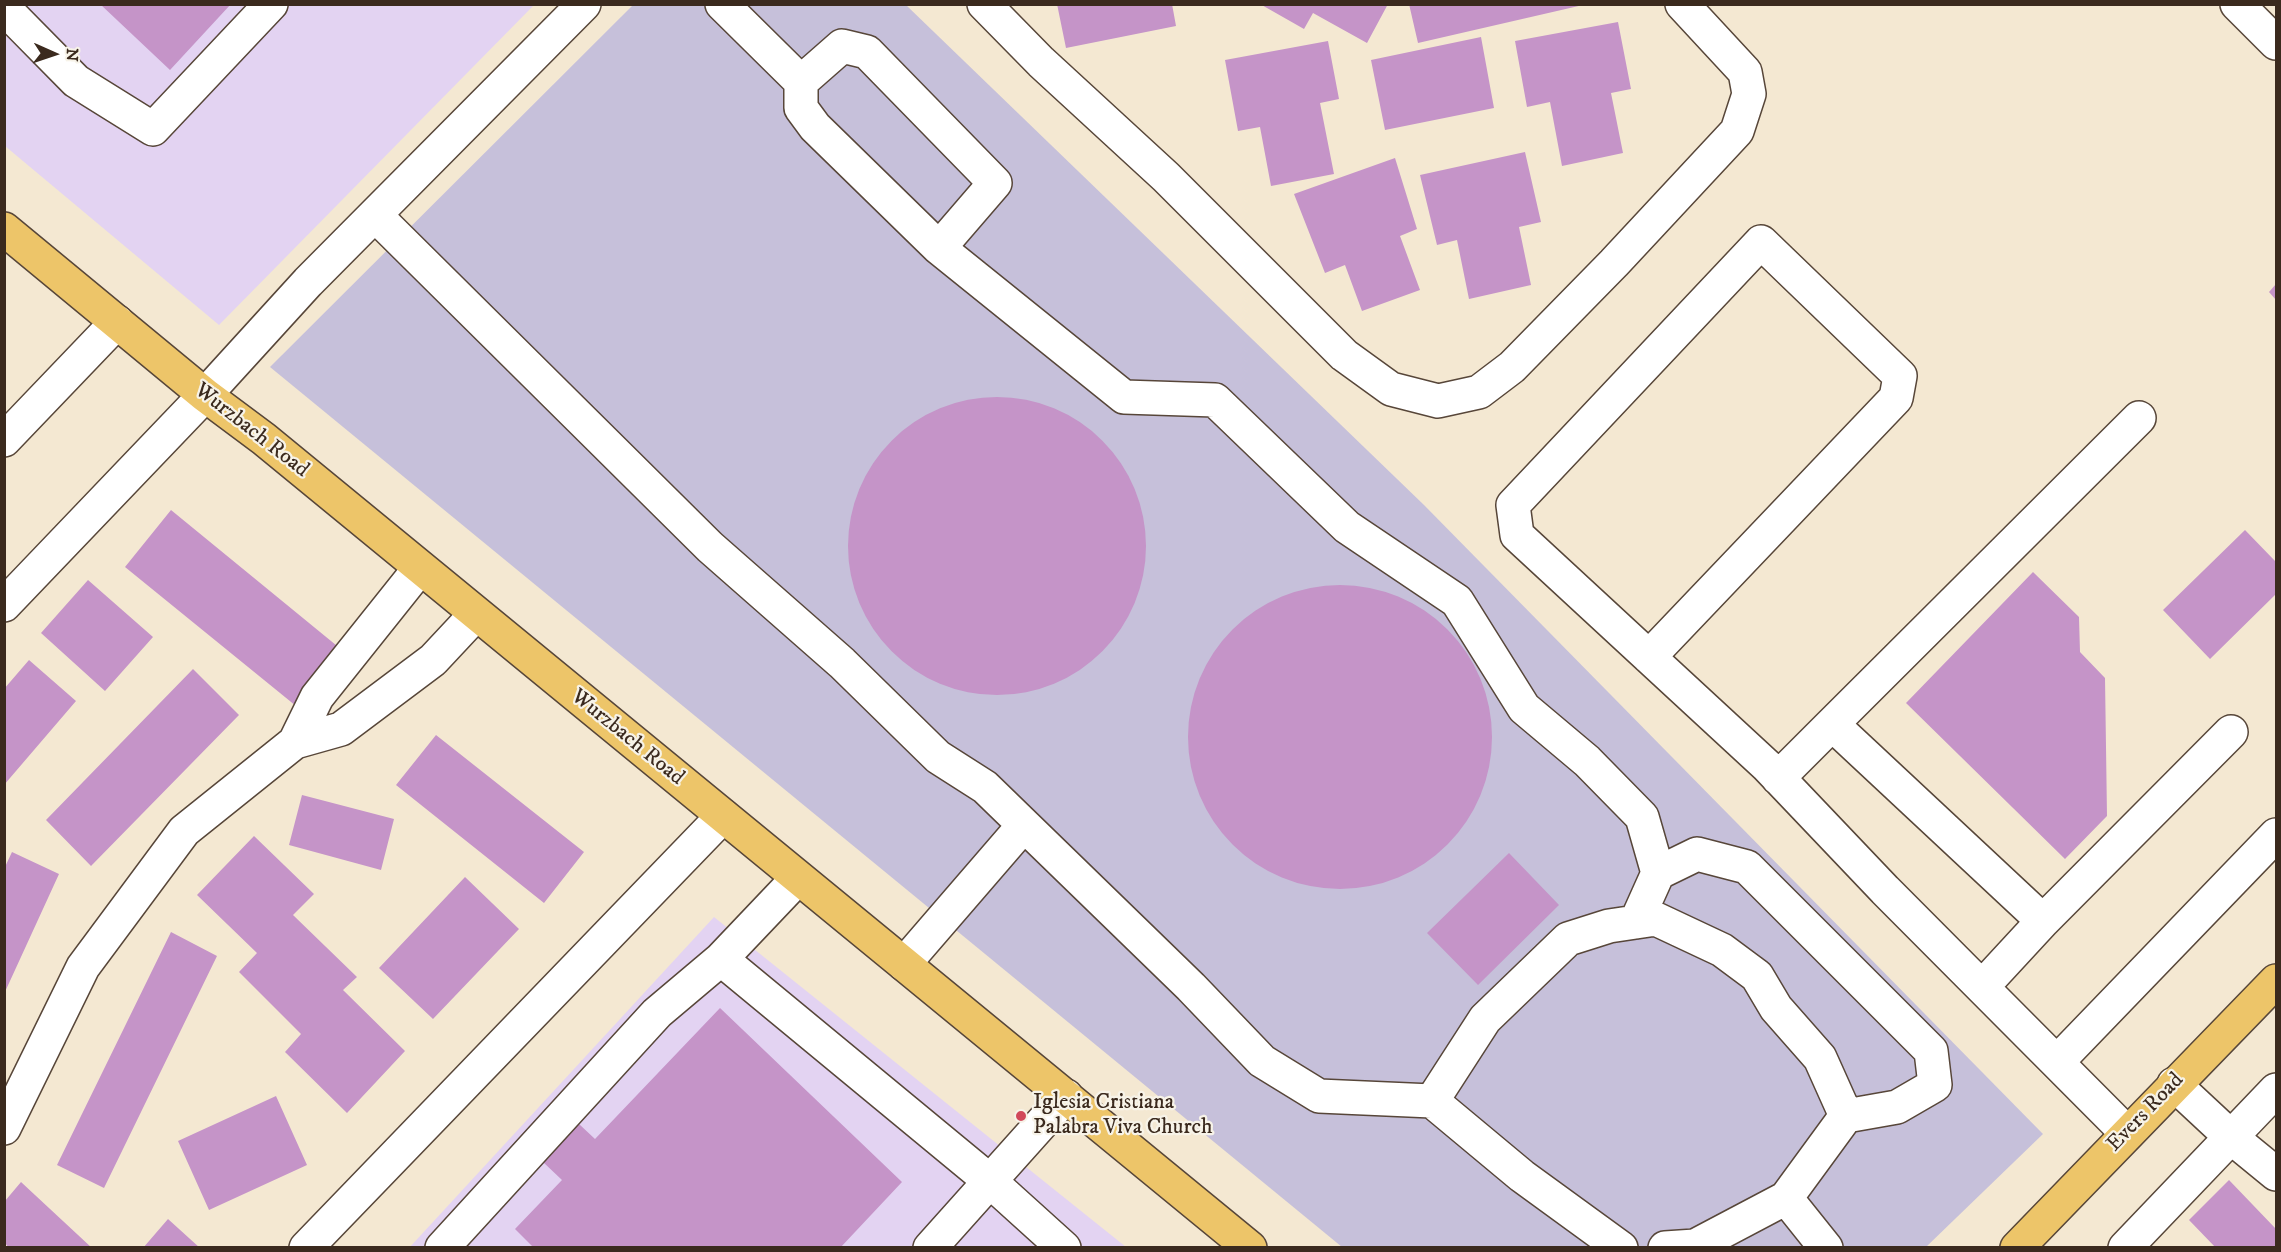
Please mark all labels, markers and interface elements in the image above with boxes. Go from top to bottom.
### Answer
north arrow [24,24,84,84]
text: N [62,48,82,62]
street label: Wurzbach Road [188,378,314,484]
street label: Wurzbach Road [565,684,689,792]
street label: Evers Road [2102,1068,2190,1158]
place label: Iglesia Cristiana Palabra Viva Church [1033,1090,1213,1142]
marker: Iglesia Cristiana Palabra Viva Church [1014,1109,1028,1123]

